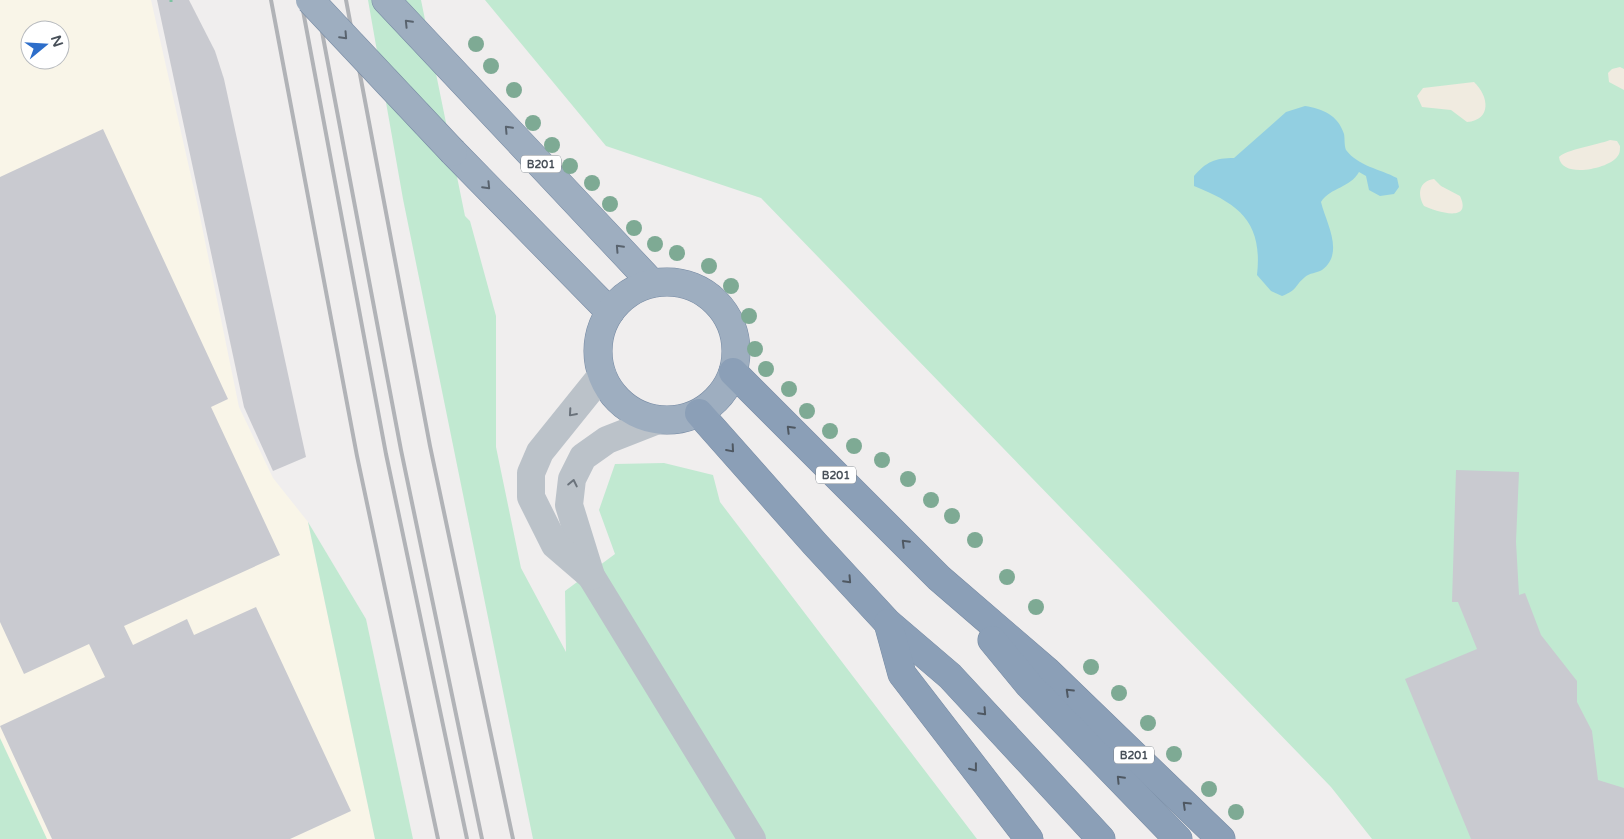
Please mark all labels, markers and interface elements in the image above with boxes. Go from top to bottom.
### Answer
one-way arrow [405,19,414,28]
north arrow [20,20,70,70]
one-way arrow [338,30,347,39]
text: N [47,33,67,49]
one-way arrow [505,125,514,134]
road number: B201 [521,156,561,172]
one-way arrow [481,181,490,190]
one-way arrow [616,244,625,253]
one-way arrow [569,408,578,417]
one-way arrow [787,425,796,434]
one-way arrow [725,444,734,453]
road number: B201 [816,466,856,484]
one-way arrow [567,478,578,487]
one-way arrow [902,540,911,549]
one-way arrow [842,575,851,584]
one-way arrow [1066,689,1075,698]
one-way arrow [977,706,986,715]
road number: B201 [1114,746,1154,764]
one-way arrow [969,762,977,771]
one-way arrow [1117,776,1126,785]
one-way arrow [1183,802,1192,811]

